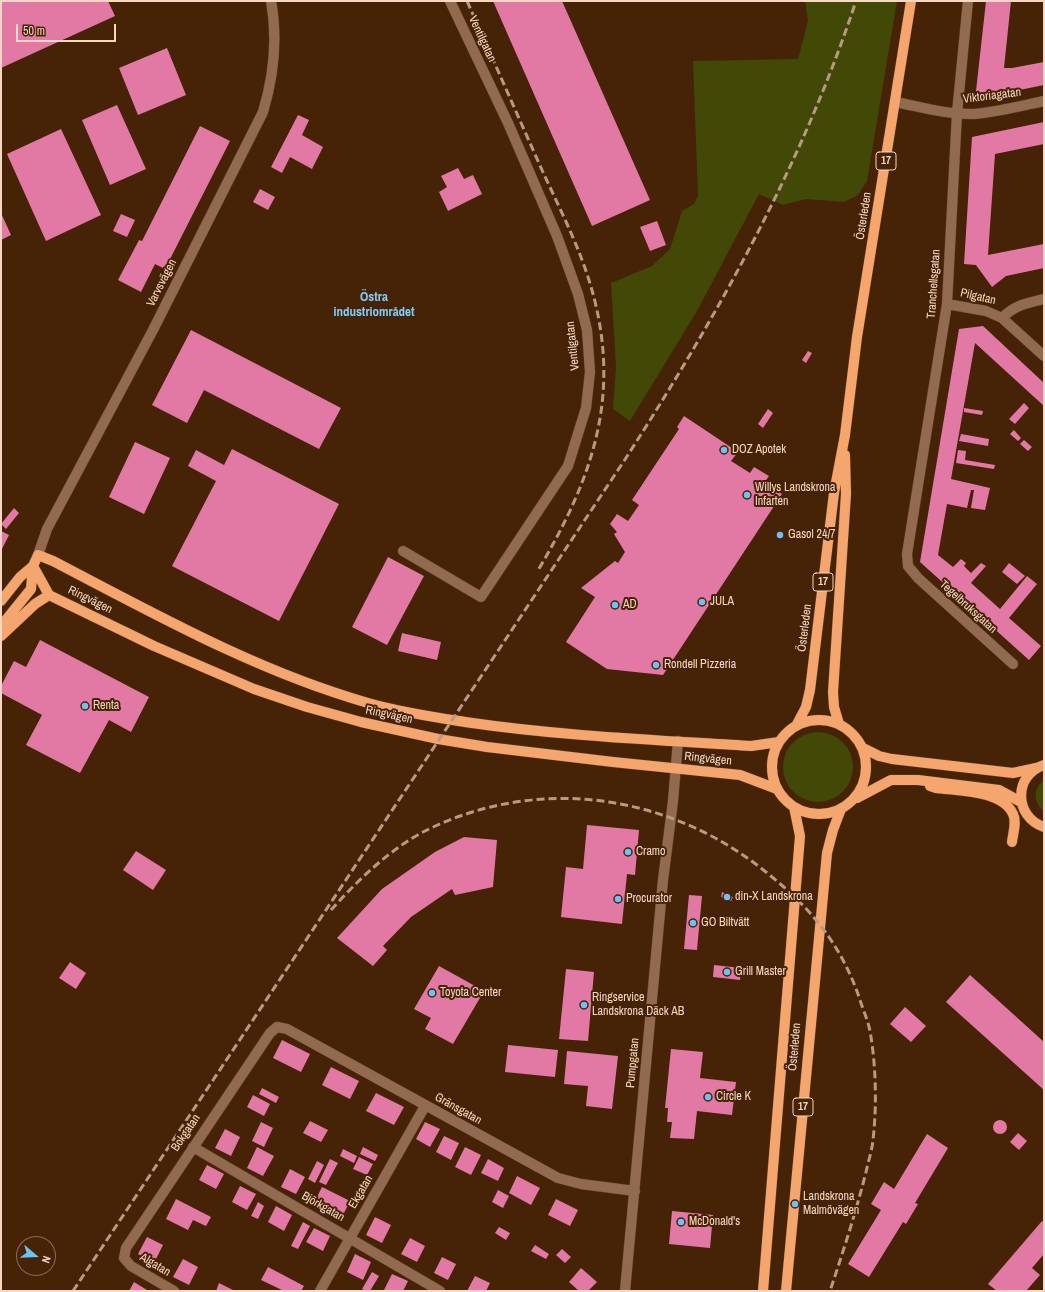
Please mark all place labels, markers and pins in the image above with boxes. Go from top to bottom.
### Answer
place label: DOZ Apotek [732,443,786,457]
marker: DOZ Apotek [719,445,729,455]
place label: Willys Landskrona Infarten [755,481,835,509]
marker: Willys Landskrona Infarten [742,490,752,500]
place label: Gasol 24/7 [788,528,836,542]
marker: Gasol 24/7 [775,530,785,540]
place label: JULA [710,595,734,609]
marker: JULA [697,597,707,607]
place label: AD [623,598,637,612]
marker: AD [610,600,620,610]
place label: Rondell Pizzeria [664,658,736,672]
marker: Rondell Pizzeria [651,660,661,670]
place label: Renta [93,699,119,713]
marker: Renta [80,701,90,711]
place label: Cramo [636,845,666,859]
marker: Cramo [623,847,633,857]
place label: din-X Landskrona [735,890,813,904]
place label: Procurator [626,892,672,906]
marker: din-X Landskrona [722,892,732,902]
marker: Procurator [613,894,623,904]
place label: GO Biltvätt [701,916,749,930]
marker: GO Biltvätt [688,918,698,928]
place label: Grill Master [735,965,786,979]
marker: Grill Master [722,967,732,977]
place label: Toyota Center [440,986,501,1000]
marker: Toyota Center [427,988,437,998]
place label: Ringservice Landskrona Däck AB [592,991,684,1019]
marker: Ringservice Landskrona Däck AB [579,1000,589,1010]
place label: Circle K [716,1090,751,1104]
marker: Circle K [703,1092,713,1102]
place label: Landskrona Malmövägen [803,1190,859,1218]
marker: Landskrona Malmövägen [790,1199,800,1209]
place label: McDonald's [689,1215,740,1229]
marker: McDonald's [676,1217,686,1227]

